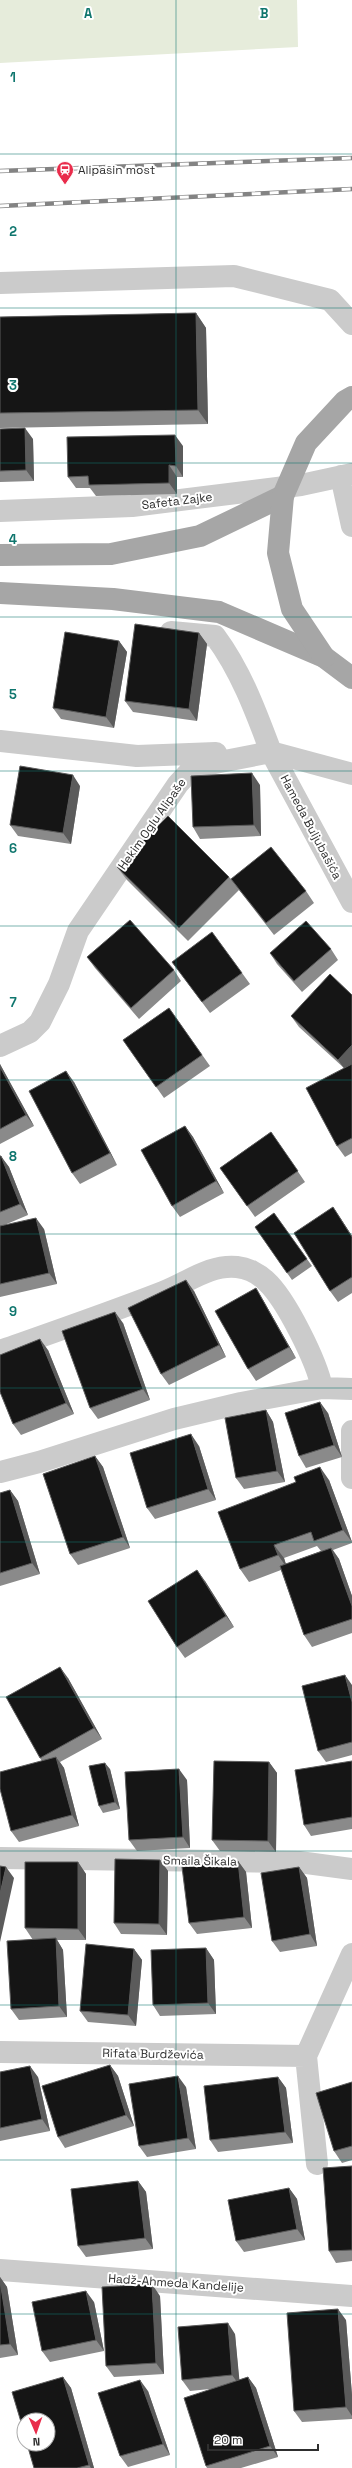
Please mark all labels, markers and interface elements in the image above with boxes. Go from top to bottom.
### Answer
text: A [84,5,93,22]
text: B [260,5,269,22]
text: 1 [10,69,16,86]
station icon: Alipašin most [55,160,75,185]
place label: Alipašin most [78,162,155,178]
text: 2 [9,223,17,240]
text: 3 [9,377,17,394]
street label: Safeta Zajke [141,489,213,513]
text: 4 [9,531,17,548]
text: 5 [9,686,17,703]
street label: Hameda Buljubašića [277,772,345,882]
street label: Hekim Oglu Alipaše [114,775,190,873]
text: 6 [9,840,17,857]
text: 7 [9,994,17,1011]
text: 8 [9,1148,17,1165]
text: 9 [9,1303,17,1320]
street label: Smaila Šikala [163,1852,237,1870]
street label: Rifata Burdževića [102,2045,204,2063]
street label: Hadž-Ahmeda Kandelije [108,2270,244,2296]
north arrow [16,2412,56,2452]
scale bar [208,2426,318,2452]
text: 20 m [214,2432,242,2448]
text: N [32,2435,40,2449]

